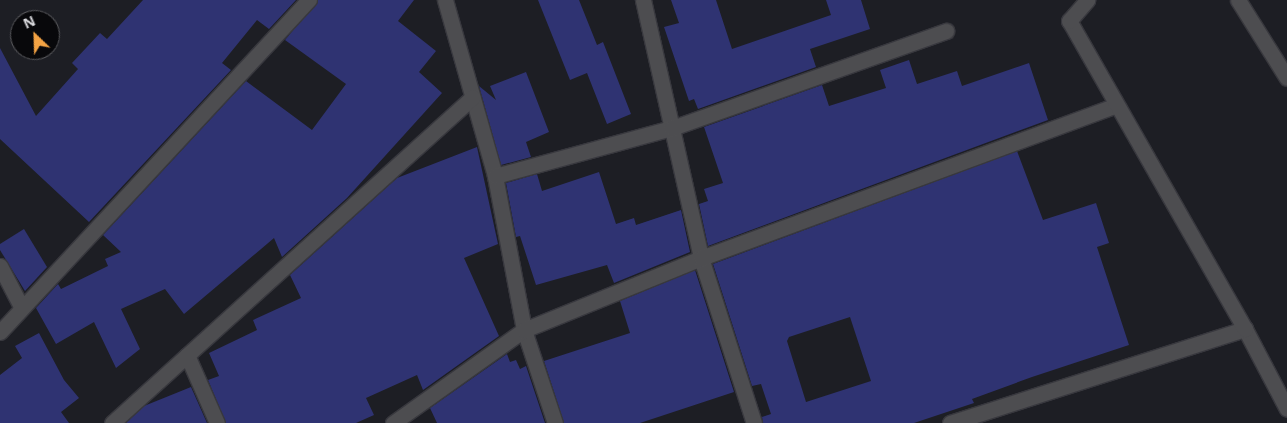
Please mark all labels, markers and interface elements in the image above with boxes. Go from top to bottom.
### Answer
north arrow [10,10,60,60]
text: N [20,11,38,33]

